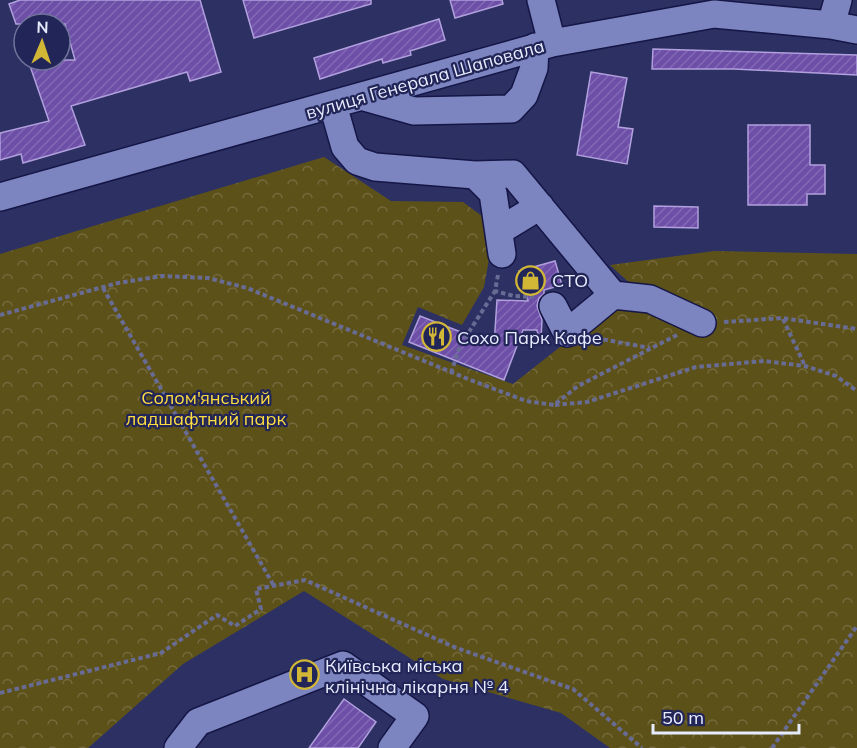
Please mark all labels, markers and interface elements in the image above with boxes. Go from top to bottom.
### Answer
north arrow [12,12,72,72]
text: N [36,17,49,37]
street label: вулиця Генерала Шаповала [303,34,547,124]
shop icon: СТО [515,264,547,296]
place label: СТО [552,269,588,292]
restaurant icon: Сохо Парк Кафе [420,321,452,353]
place label: Сохо Парк Кафе [457,326,602,349]
park label: Солом'янський ладшафтний парк [126,386,286,430]
place label: Київська міська клінічна лікарня № 4 [325,654,509,698]
hospital icon: Київська міська клінічна лікарня № 4 [288,659,320,691]
scale bar [653,697,798,735]
text: 50 m [662,706,704,729]

